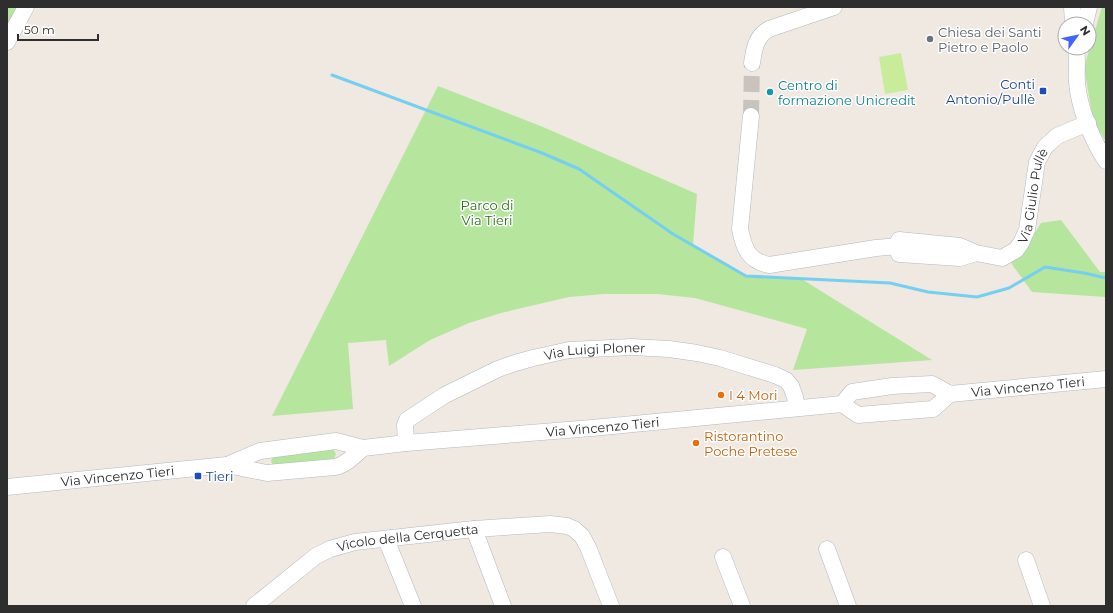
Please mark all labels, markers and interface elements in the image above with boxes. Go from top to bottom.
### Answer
scale bar [18,16,98,42]
north arrow [1057,16,1097,56]
text: 50 m [24,22,55,37]
text: N [1077,23,1094,38]
place label: Chiesa dei Santi Pietro e Paolo [938,24,1042,55]
marker: Chiesa dei Santi Pietro e Paolo [925,34,935,44]
place label: Conti Antonio/Pullè [946,76,1035,107]
place label: Centro di formazione Unicredit [778,77,916,108]
marker: Conti Antonio/Pullè [1038,86,1048,96]
marker: Centro di formazione Unicredit [765,87,775,97]
street label: Via Giulio Pullè [1014,145,1051,246]
park label: Parco di Via Tieri [461,197,513,228]
street label: Via Luigi Ploner [542,339,646,363]
street label: Via Vincenzo Tieri [970,373,1085,400]
place label: I 4 Mori [729,387,778,403]
marker: I 4 Mori [716,390,726,400]
street label: Via Vincenzo Tieri [545,414,660,440]
place label: Ristorantino Poche Pretese [704,428,798,459]
marker: Ristorantino Poche Pretese [691,438,701,448]
street label: Via Vincenzo Tieri [60,462,175,490]
place label: Tieri [206,468,233,484]
marker: Tieri [193,471,203,481]
street label: Vicolo della Cerquetta [335,521,479,555]

